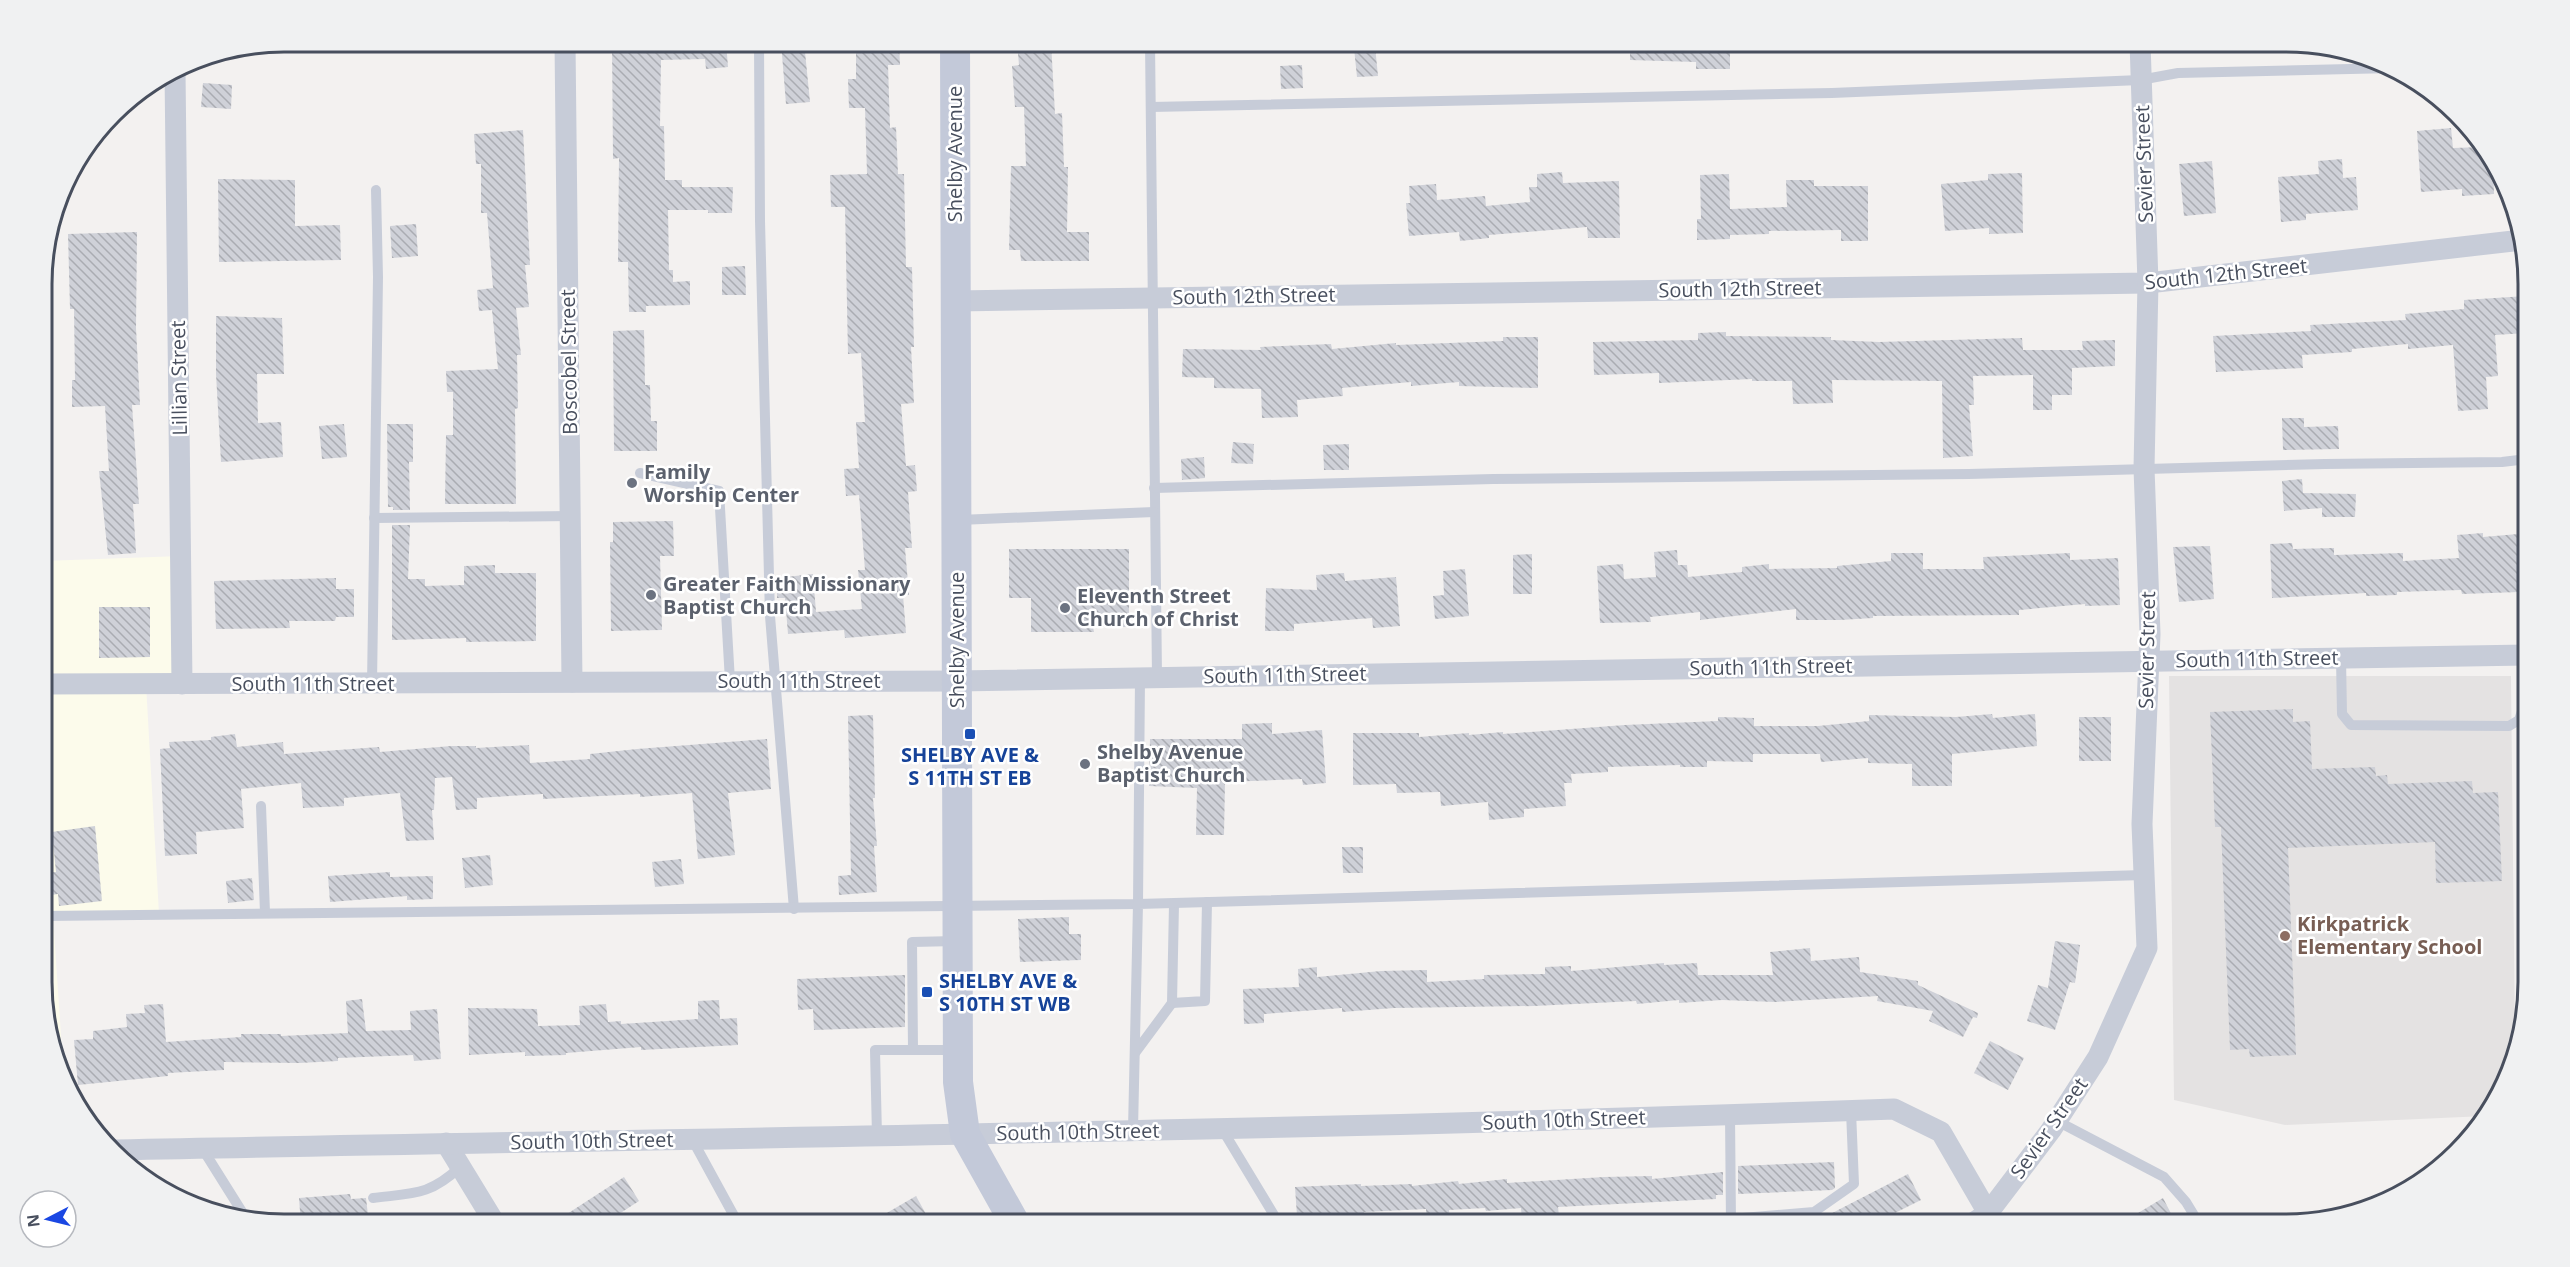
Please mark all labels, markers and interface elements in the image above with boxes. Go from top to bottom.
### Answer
street label: Shelby Avenue [941,86,968,222]
street label: Sevier Street [2128,105,2159,223]
street label: South 12th Street [2143,252,2309,295]
street label: South 12th Street [1658,274,1822,303]
street label: South 12th Street [1172,281,1336,310]
street label: Boscobel Street [554,289,583,435]
street label: Lillian Street [164,320,193,436]
place label: Family Worship Center [644,458,799,508]
marker: Family Worship Center [625,476,639,490]
place label: Greater Faith Missionary Baptist Church [663,570,911,620]
street label: Shelby Avenue [943,572,970,708]
place label: Eleventh Street Church of Christ [1077,582,1239,632]
marker: Greater Faith Missionary Baptist Church [644,588,658,602]
street label: Sevier Street [2132,591,2161,709]
marker: Eleventh Street Church of Christ [1058,601,1072,615]
street label: South 11th Street [2175,644,2339,673]
street label: South 11th Street [1689,652,1853,681]
street label: South 11th Street [1203,660,1367,689]
street label: South 11th Street [717,667,881,694]
street label: South 11th Street [231,670,395,697]
marker: SHELBY AVE & S 11TH ST EB [963,727,977,741]
place label: Shelby Avenue Baptist Church [1097,738,1245,788]
place label: SHELBY AVE & S 11TH ST EB [901,741,1039,791]
marker: Shelby Avenue Baptist Church [1078,757,1092,771]
place label: Kirkpatrick Elementary School [2297,910,2482,960]
marker: Kirkpatrick Elementary School [2278,929,2292,943]
place label: SHELBY AVE & S 10TH ST WB [939,967,1077,1017]
marker: SHELBY AVE & S 10TH ST WB [920,985,934,999]
street label: Sevier Street [2004,1072,2093,1184]
street label: South 10th Street [1482,1103,1646,1136]
street label: South 10th Street [996,1117,1160,1146]
street label: South 10th Street [510,1126,674,1155]
north arrow [18,1189,78,1249]
text: N [21,1213,45,1229]

